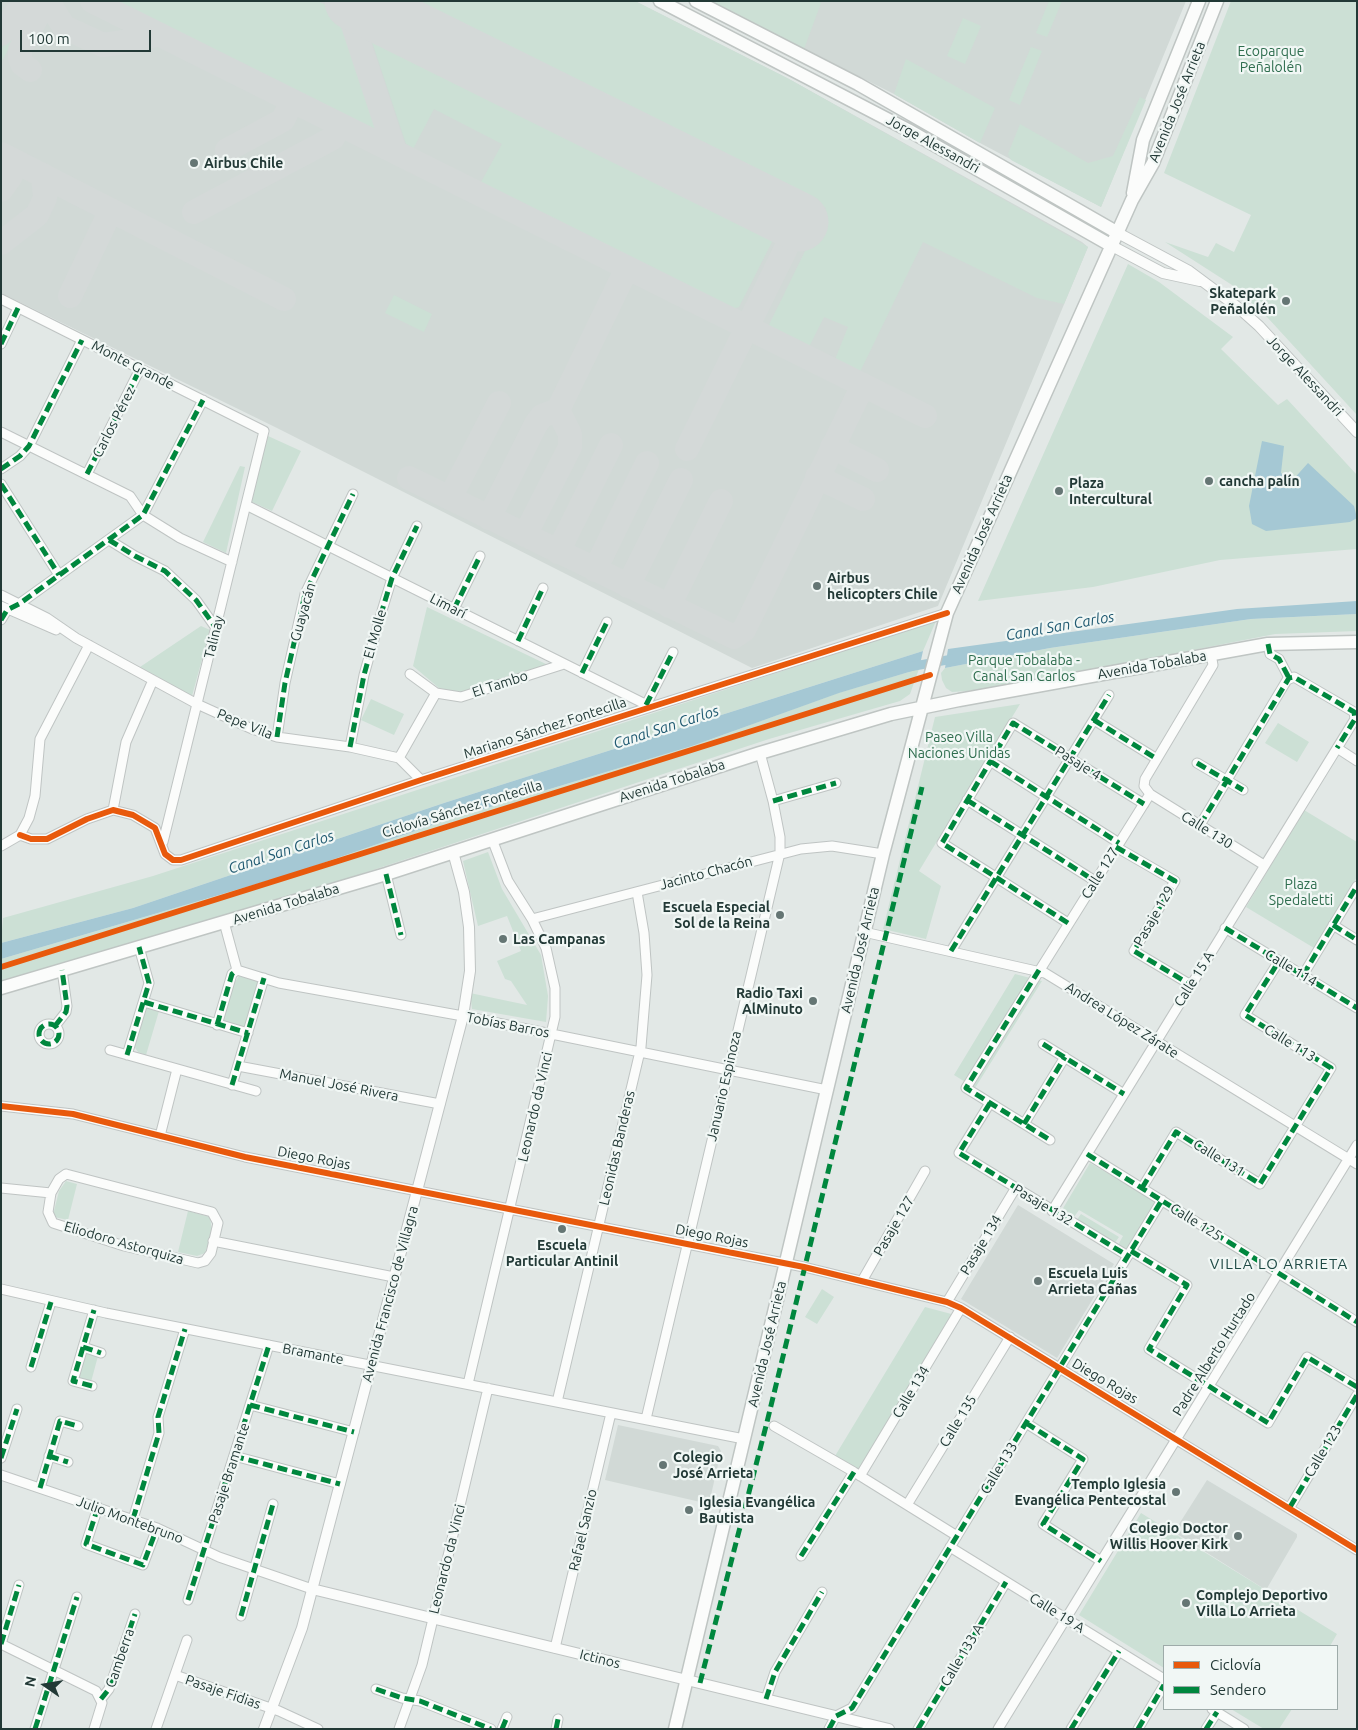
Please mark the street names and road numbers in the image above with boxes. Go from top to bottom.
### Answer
street label: Avenida José Arrieta [1145,39,1209,165]
street label: Jorge Alessandri [883,111,983,177]
street label: Jorge Alessandri [1263,332,1347,420]
street label: Monte Grande [89,337,177,393]
street label: Carlos Pérez [89,384,139,460]
street label: Avenida José Arrieta [948,472,1016,596]
street label: Guayacán [287,581,319,643]
street label: Limarí [427,590,469,622]
street label: El Molle [360,608,390,660]
street label: Talinay [201,614,227,660]
street label: Avenida Tobalaba [1096,647,1208,683]
street label: El Tambo [470,667,530,701]
street label: Mariano Sánchez Fontecilla [461,694,629,762]
street label: Pepe Vila [215,705,275,743]
street label: Pasaje 4 [1052,742,1104,784]
street label: Avenida Tobalaba [617,756,727,806]
street label: Ciclovía Sánchez Fontecilla [380,777,544,841]
street label: Calle 130 [1178,808,1236,852]
street label: Calle 127 [1078,844,1122,902]
street label: Jacinto Chacón [658,853,754,893]
street label: Avenida Tobalaba [231,880,341,928]
street label: Pasaje 129 [1130,883,1178,949]
street label: Avenida José Arrieta [837,885,883,1015]
street label: Calle 114 [1262,946,1320,990]
street label: Calle 15 A [1170,948,1218,1010]
street label: Andrea López Zárate [1062,978,1182,1062]
street label: Tobías Barros [465,1009,551,1041]
street label: Calle 113 [1261,1021,1319,1065]
street label: Januario Espinoza [703,1029,745,1143]
street label: Leonardo da Vinci [514,1050,556,1164]
street label: Manuel José Rivera [278,1065,400,1105]
street label: Leonidas Banderas [596,1089,638,1207]
street label: Calle 131 [1190,1136,1248,1180]
street label: Diego Rojas [276,1143,352,1173]
street label: Pasaje 132 [1010,1181,1076,1229]
street label: Pasaje 127 [870,1193,918,1259]
street label: Calle 125 [1167,1200,1225,1244]
street label: Avenida Francisco de Villagra [358,1204,422,1384]
street label: Pasaje 134 [957,1212,1005,1278]
street label: Eliodoro Astorquiza [62,1218,186,1268]
street label: Diego Rojas [674,1221,750,1251]
street label: Avenida José Arrieta [744,1279,790,1409]
street label: Padre Alberto Hurtado [1169,1289,1259,1419]
street label: Bramante [281,1340,345,1368]
street label: Diego Rojas [1069,1355,1141,1407]
street label: Calle 134 [889,1363,933,1421]
street label: Calle 135 [936,1392,980,1450]
street label: Pasaje Bramante [205,1421,253,1525]
street label: Calle 123 [1301,1422,1345,1480]
street label: Calle 133 [977,1439,1021,1497]
street label: Rafael Sanzio [565,1487,601,1573]
street label: Julio Montebruno [74,1493,186,1547]
street label: Leonardo da Vinci [425,1502,469,1616]
street label: Calle 19 A [1026,1589,1088,1637]
street label: Calle 133 A [937,1621,987,1689]
street label: Camberra [102,1626,138,1690]
street label: Ictinos [578,1646,622,1672]
street label: Pasaje Fidias [183,1671,263,1713]

